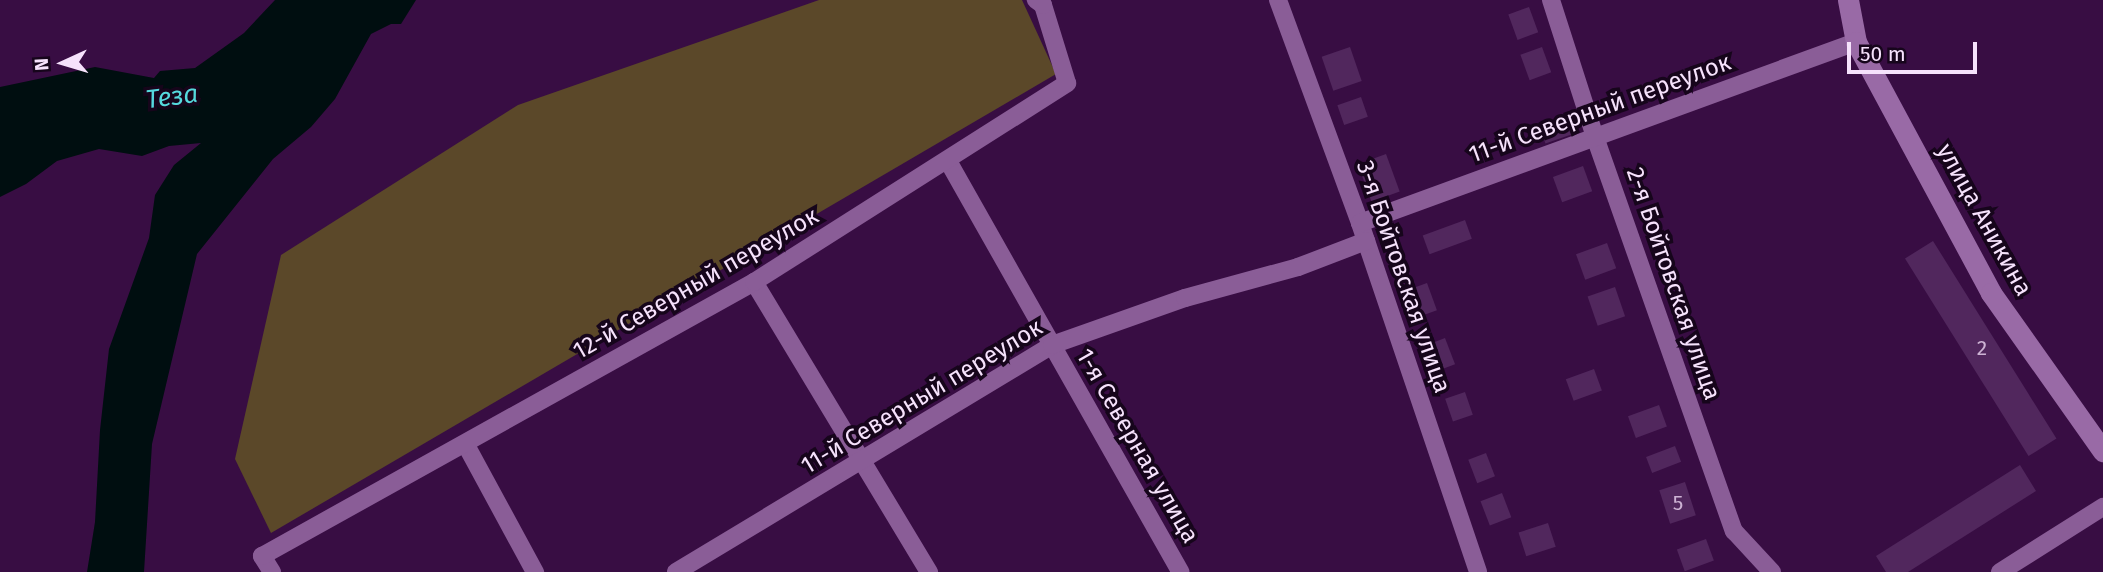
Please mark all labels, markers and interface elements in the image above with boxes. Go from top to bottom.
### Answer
north arrow [28,28,98,98]
scale bar [1851,28,1980,72]
text: 50 m [1860,41,1906,67]
street label: 11-й Северный переулок [1465,48,1735,170]
text: N [30,57,53,72]
water label: Теза [144,78,200,116]
street label: улица Аникина [1930,139,2038,301]
street label: 3-я Бойтовская улица [1350,157,1456,397]
street label: 2-я Бойтовская улица [1620,164,1726,404]
street label: 12-й Северный переулок [568,202,824,366]
street label: 11-й Северный переулок [796,313,1048,481]
house number: 2 [1977,335,1987,361]
street label: 1-я Северная улица [1070,344,1204,548]
house number: 5 [1673,490,1683,516]

